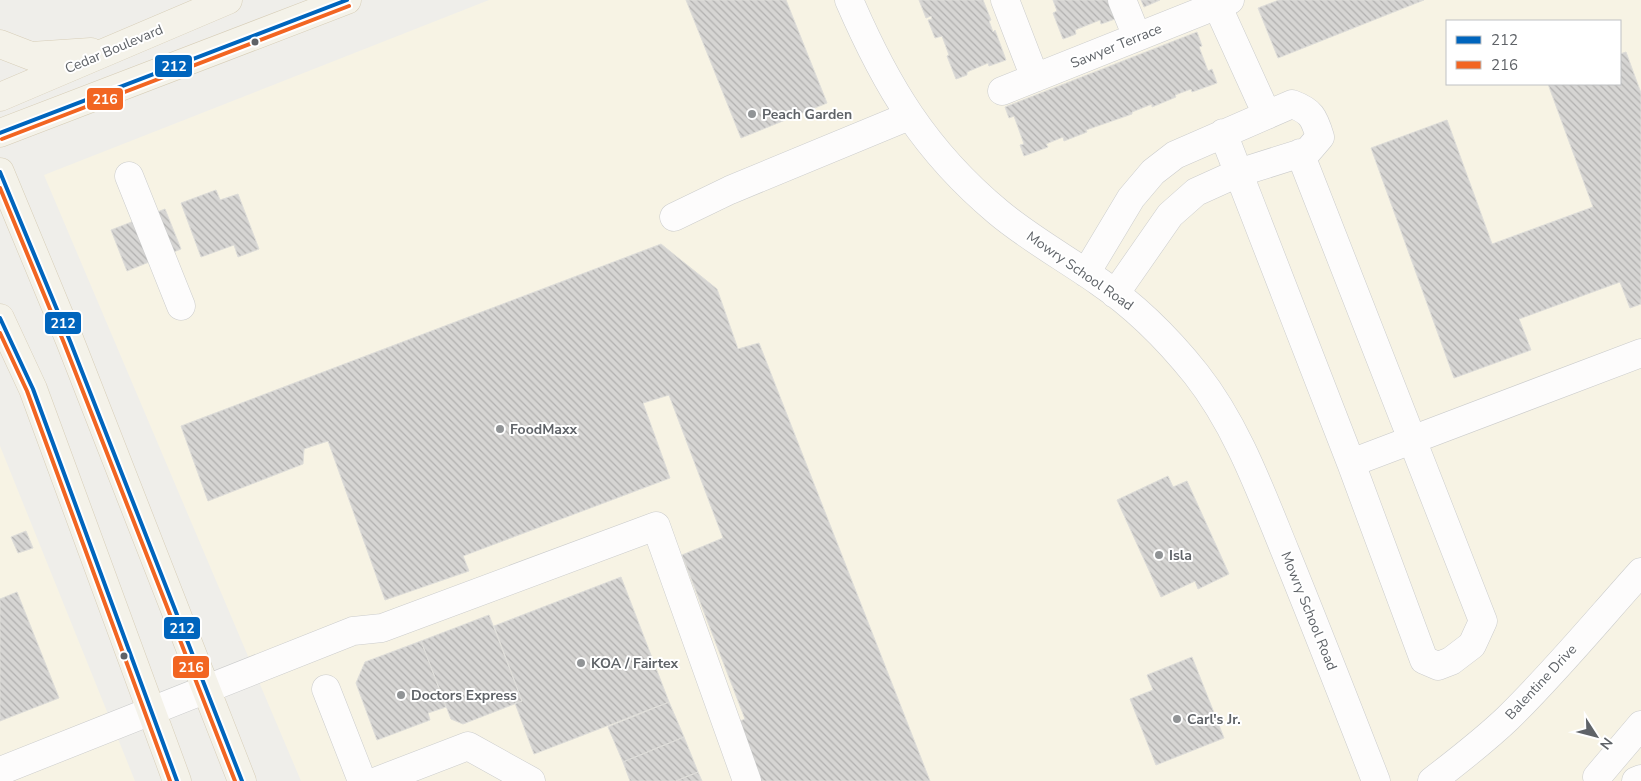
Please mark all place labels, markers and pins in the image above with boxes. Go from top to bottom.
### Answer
unlabelled marker [250,37,260,47]
place label: Peach Garden [762,105,852,124]
marker: Peach Garden [746,108,758,120]
place label: FoodMaxx [510,420,578,439]
marker: FoodMaxx [494,423,506,435]
place label: Isla [1169,546,1192,565]
marker: Isla [1153,549,1165,561]
unlabelled marker [119,651,129,661]
place label: KOA / Fairtex [591,654,679,673]
marker: KOA / Fairtex [575,657,587,669]
place label: Doctors Express [411,686,517,705]
marker: Doctors Express [395,689,407,701]
place label: Carl's Jr. [1187,710,1241,729]
marker: Carl's Jr. [1171,713,1183,725]

